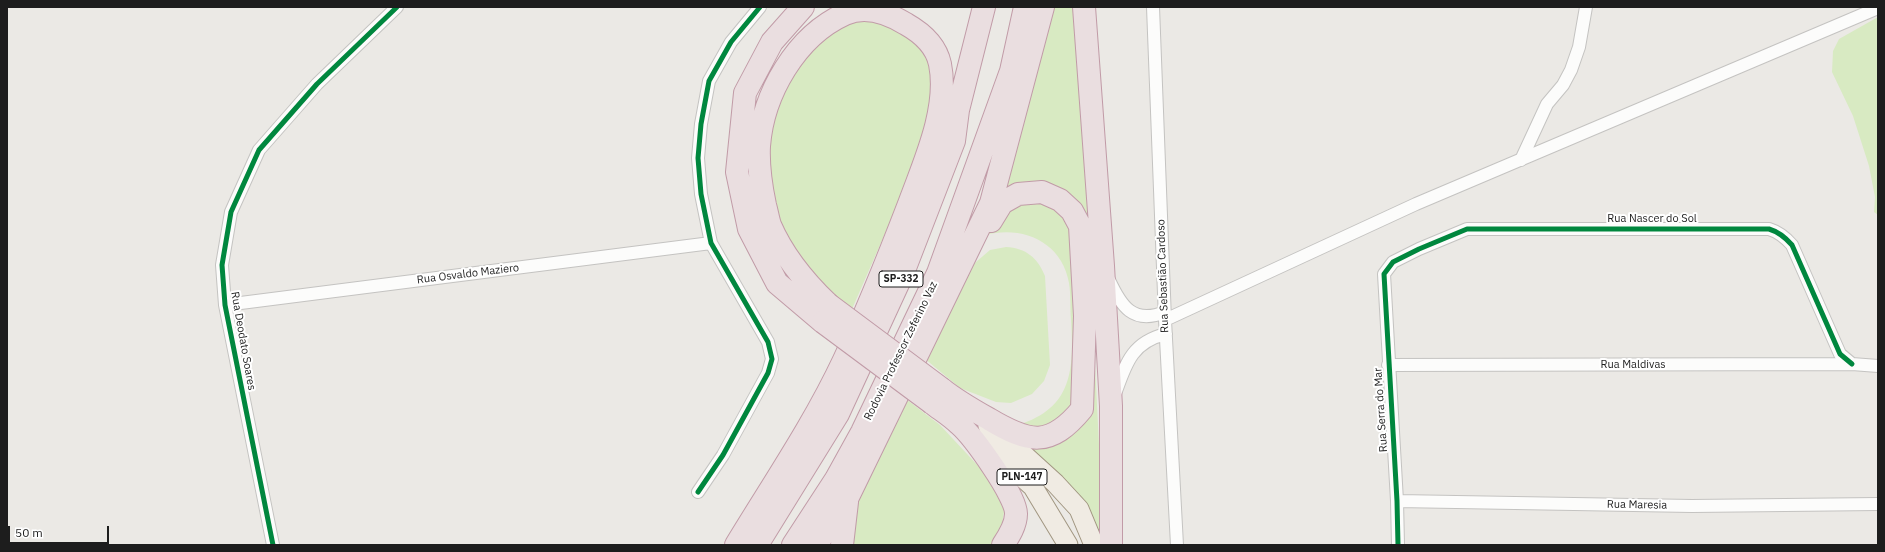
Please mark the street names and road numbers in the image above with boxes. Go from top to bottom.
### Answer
street label: Rua Nascer do Sol [1607,212,1697,226]
street label: Rua Sebastião Cardoso [1154,219,1172,333]
street label: Rua Osvaldo Maziero [416,261,520,287]
road number: SP-332 [879,271,923,287]
street label: Rodovia Professor Zeferino Vaz [862,279,940,423]
street label: Rua Deodato Soares [228,291,258,391]
street label: Rua Maldivas [1600,358,1666,372]
street label: Rua Serra do Mar [1371,367,1391,453]
road number: PLN-147 [997,469,1047,485]
street label: Rua Maresia [1607,498,1667,512]

